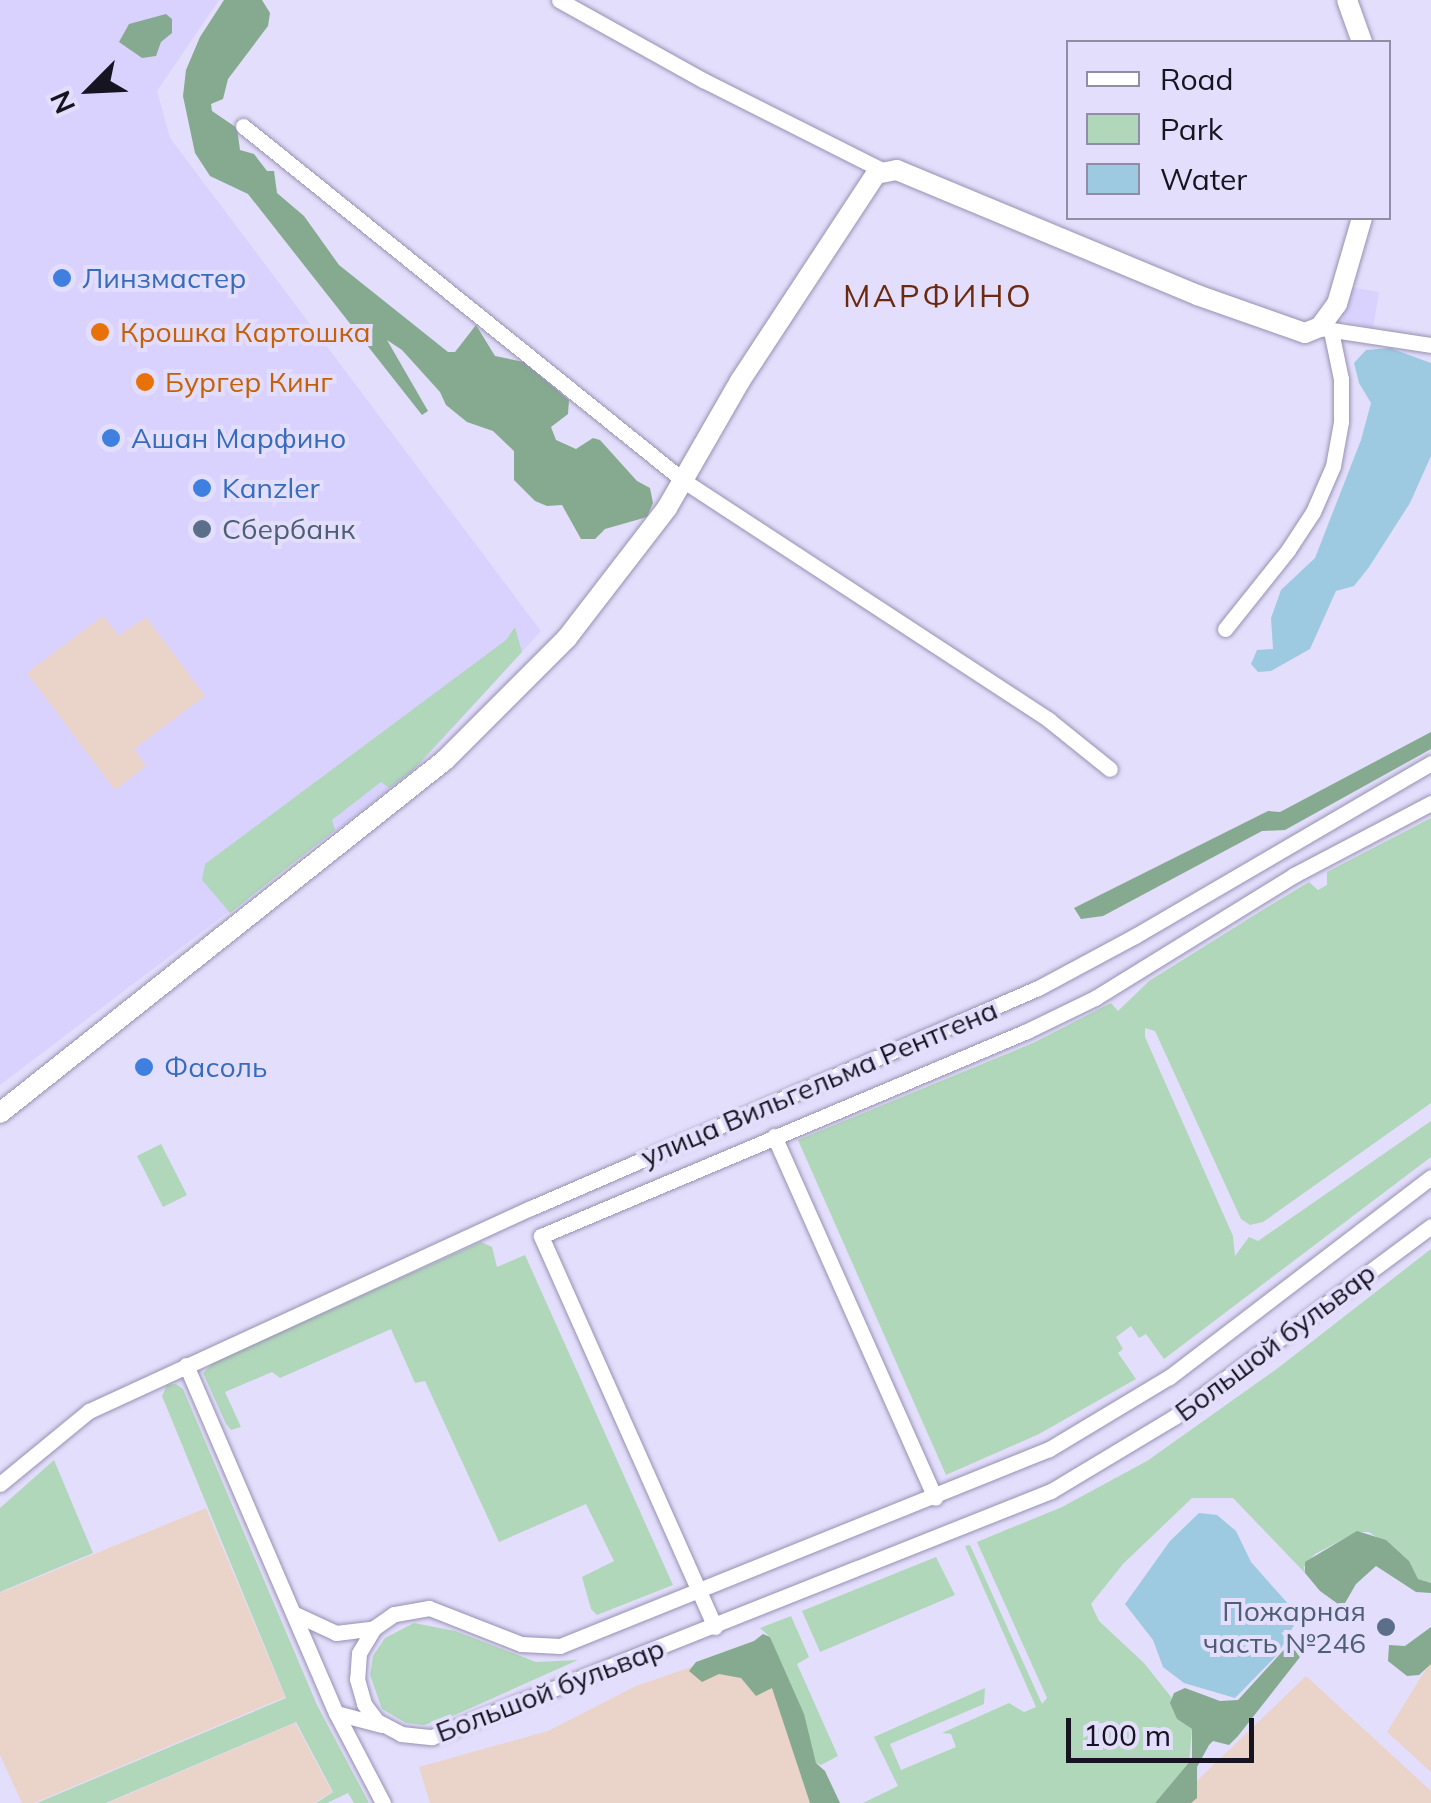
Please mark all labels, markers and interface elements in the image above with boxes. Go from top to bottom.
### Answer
north arrow [40,40,140,140]
legend [1066,40,1391,220]
text: Road [1160,60,1234,98]
text: N [42,86,82,119]
text: Park [1160,110,1223,148]
text: Water [1160,160,1247,198]
place label: Линзмастер [82,261,246,295]
marker: Линзмастер [51,267,73,289]
district label: МАРФИНО [843,276,1033,314]
place label: Крошка Картошка [120,315,371,349]
marker: Крошка Картошка [89,321,111,343]
place label: Бургер Кинг [165,365,333,399]
marker: Бургер Кинг [134,371,156,393]
place label: Ашан Марфино [131,421,346,455]
marker: Ашан Марфино [100,427,122,449]
place label: Kanzler [222,471,320,505]
marker: Kanzler [191,477,213,499]
place label: Сбербанк [222,512,355,546]
marker: Сбербанк [191,518,213,540]
street label: улица Вильгельма Рентгена [636,993,1002,1173]
place label: Фасоль [164,1050,267,1084]
marker: Фасоль [133,1056,155,1078]
street label: Большой бульвар [1168,1256,1382,1428]
place label: Пожарная часть №246 [1203,1594,1366,1660]
marker: Пожарная часть №246 [1375,1616,1397,1638]
street label: Большой бульвар [431,1631,669,1749]
scale bar [1071,1698,1258,1760]
text: 100 m [1083,1716,1171,1754]

